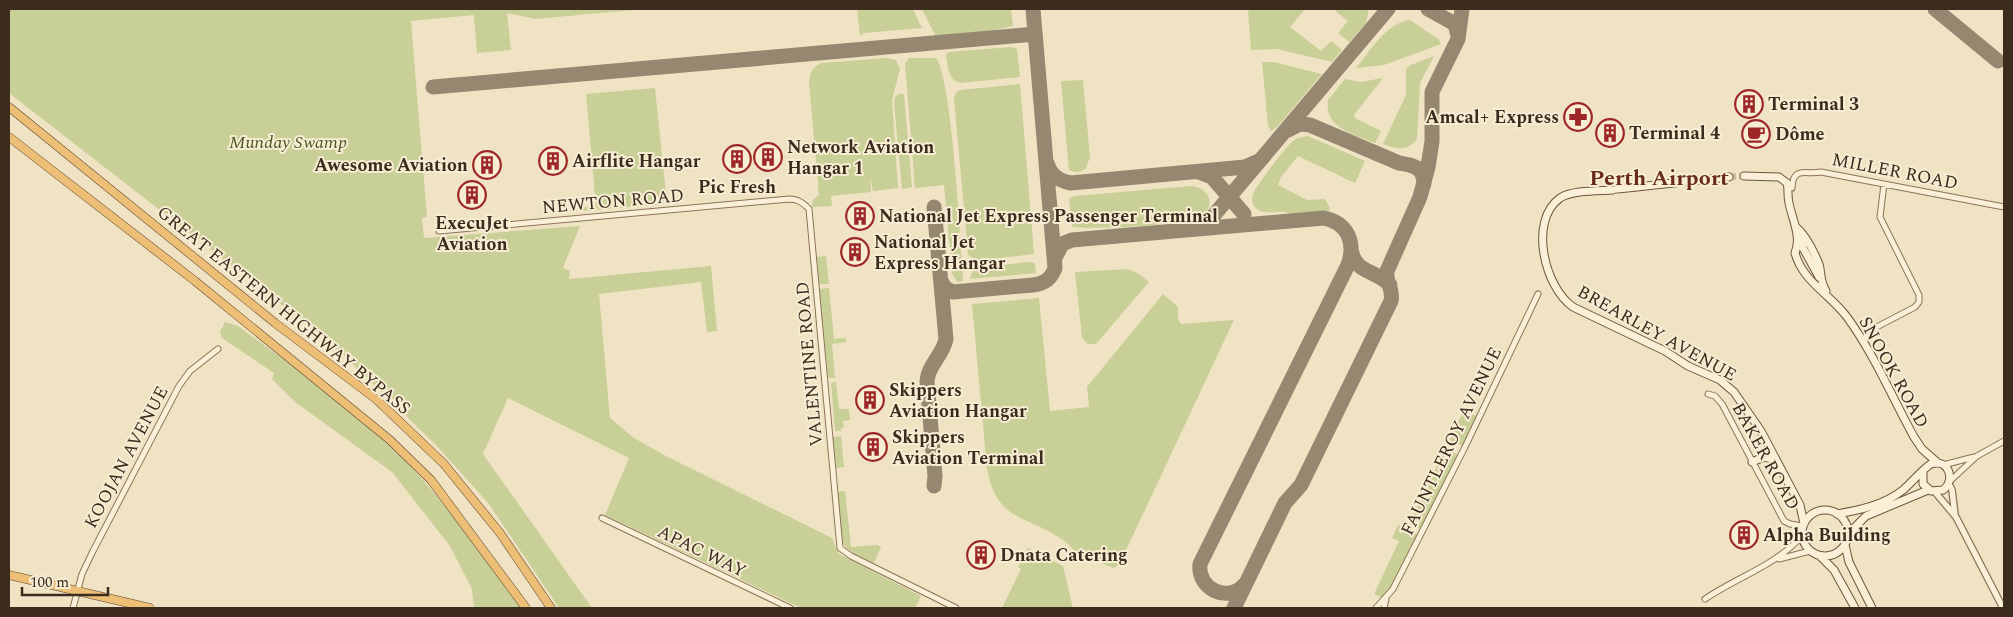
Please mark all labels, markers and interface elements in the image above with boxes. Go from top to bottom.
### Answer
building icon: Terminal 3 [1734,89,1764,119]
place label: Terminal 3 [1768,91,1859,118]
pharmacy icon: Amcal+ Express [1563,102,1593,132]
place label: Amcal+ Express [1426,104,1559,131]
building icon: Terminal 4 [1595,118,1625,148]
cafe icon: Dôme [1741,119,1771,149]
place label: Terminal 4 [1629,120,1720,147]
place label: Dôme [1775,121,1825,148]
park label: Munday Swamp [229,129,347,156]
place label: Network Aviation Hangar 1 [787,134,934,182]
building icon: Network Aviation Hangar 1 [753,142,783,172]
building icon: Pic Fresh [722,144,752,174]
building icon: Airflite Hangar [538,146,568,176]
street label: MILLER ROAD [1829,146,1960,197]
place label: Airflite Hangar [572,148,701,175]
building icon: Awesome Aviation [472,150,502,180]
place label: Awesome Aviation [314,152,468,179]
district label: Perth Airport [1589,162,1729,195]
place label: Pic Fresh [698,174,776,201]
building icon: ExecuJet Aviation [457,180,487,210]
street label: NEWTON ROAD [541,182,685,221]
street label: GREAT EASTERN HIGHWAY BYPASS [151,199,416,422]
building icon: National Jet Express Passenger Terminal [845,201,875,231]
place label: National Jet Express Passenger Terminal [879,203,1218,230]
place label: ExecuJet Aviation [435,210,509,258]
place label: National Jet Express Hangar [874,229,1006,277]
building icon: National Jet Express Hangar [840,237,870,267]
street label: BREARLEY AVENUE [1572,278,1741,389]
street label: VALENTINE ROAD [789,280,830,448]
street label: SNOOK ROAD [1852,311,1935,433]
street label: FAUNTLEROY AVENUE [1394,342,1509,540]
place label: Skippers Aviation Hangar [889,377,1027,425]
street label: KOOJAN AVENUE [78,381,175,533]
building icon: Skippers Aviation Hangar [855,385,885,415]
street label: BAKER ROAD [1725,397,1806,515]
place label: Skippers Aviation Terminal [892,424,1044,472]
building icon: Skippers Aviation Terminal [858,432,888,462]
street label: APAC WAY [653,518,751,585]
building icon: Alpha Building [1729,520,1759,550]
place label: Alpha Building [1763,522,1891,549]
building icon: Dnata Catering [966,540,996,570]
place label: Dnata Catering [1000,542,1128,569]
scale bar [22,564,109,596]
text: 100 m [30,571,69,594]

